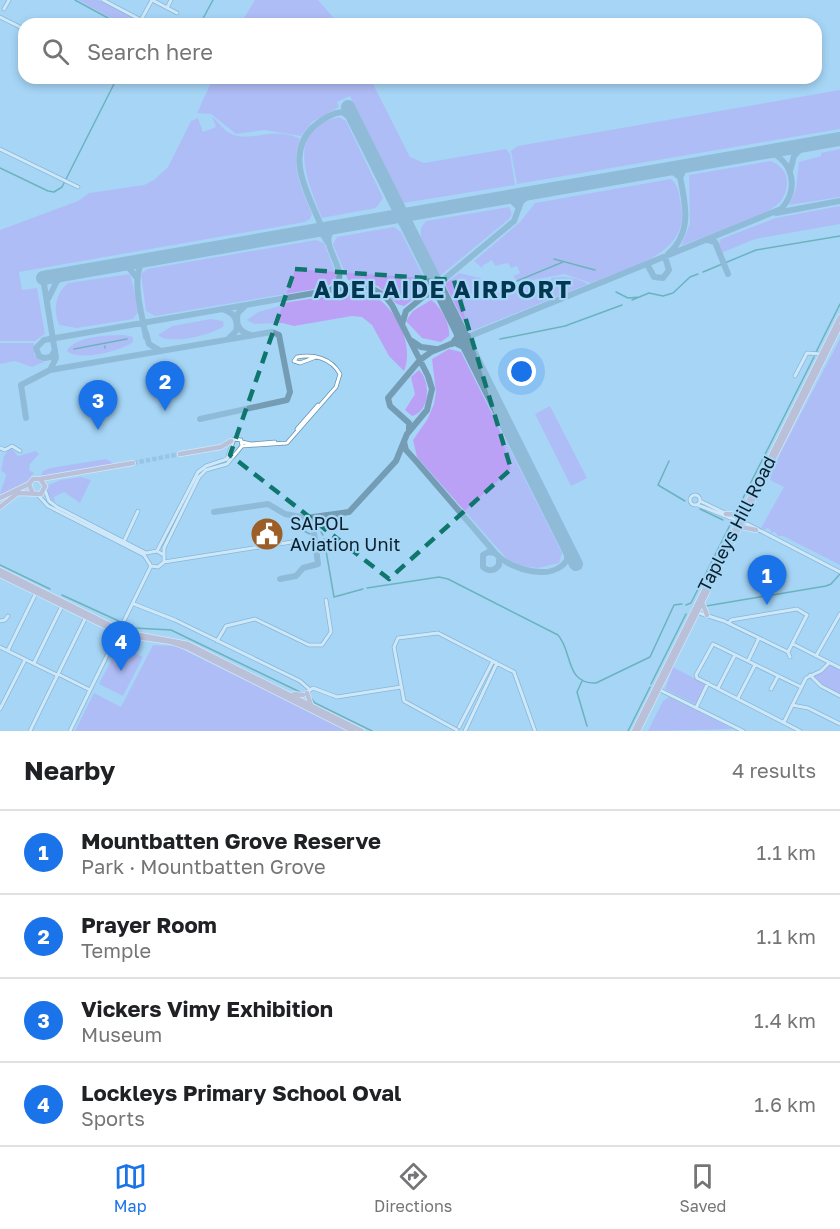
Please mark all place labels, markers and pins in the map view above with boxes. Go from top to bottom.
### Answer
pin: 2 [146,362,184,411]
pin: 3 [78,380,118,430]
place label: SAPOL Aviation Unit [290,512,401,555]
public building icon: SAPOL Aviation Unit [249,516,285,552]
pin: 1 [748,556,786,605]
pin: 4 [102,622,140,671]

